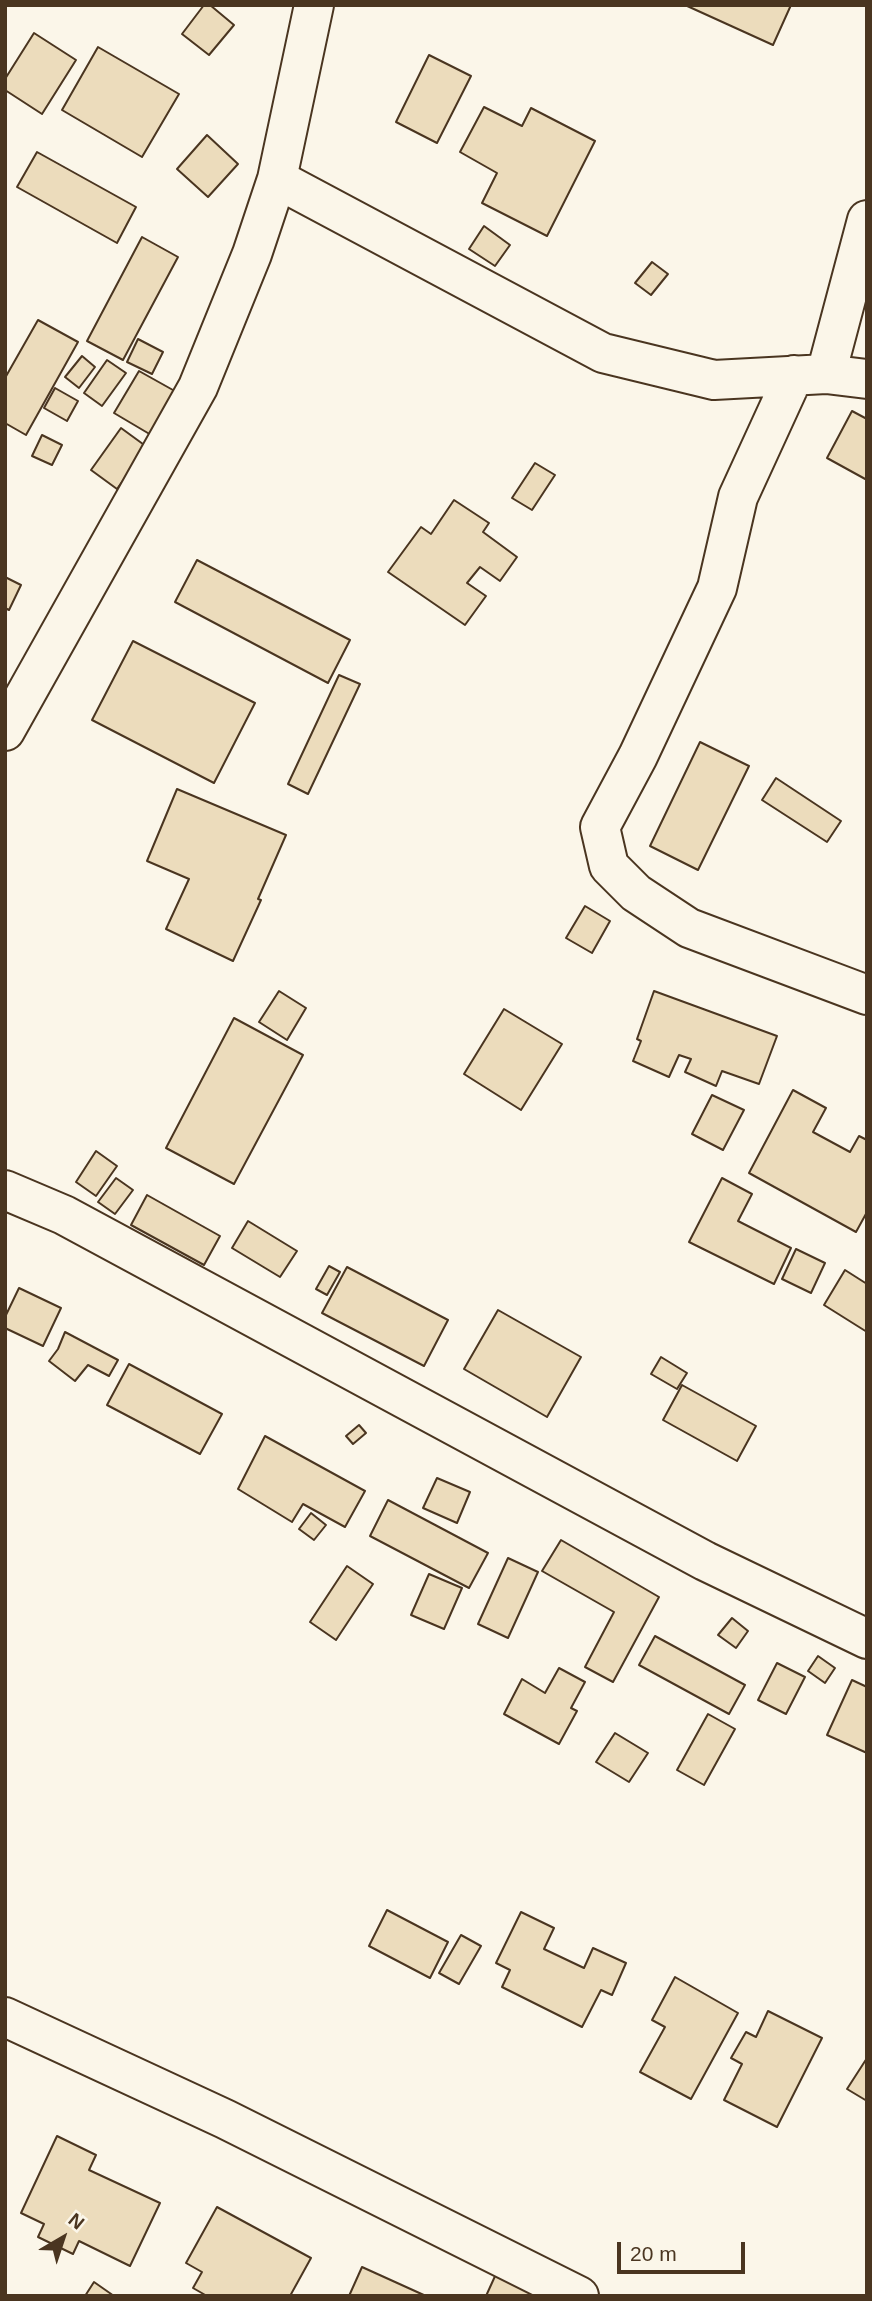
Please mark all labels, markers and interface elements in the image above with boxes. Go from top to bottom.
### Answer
north arrow [28,2203,98,2273]
text: N [65,2209,88,2234]
scale bar [620,2228,748,2272]
text: 20 m [630,2242,677,2265]

